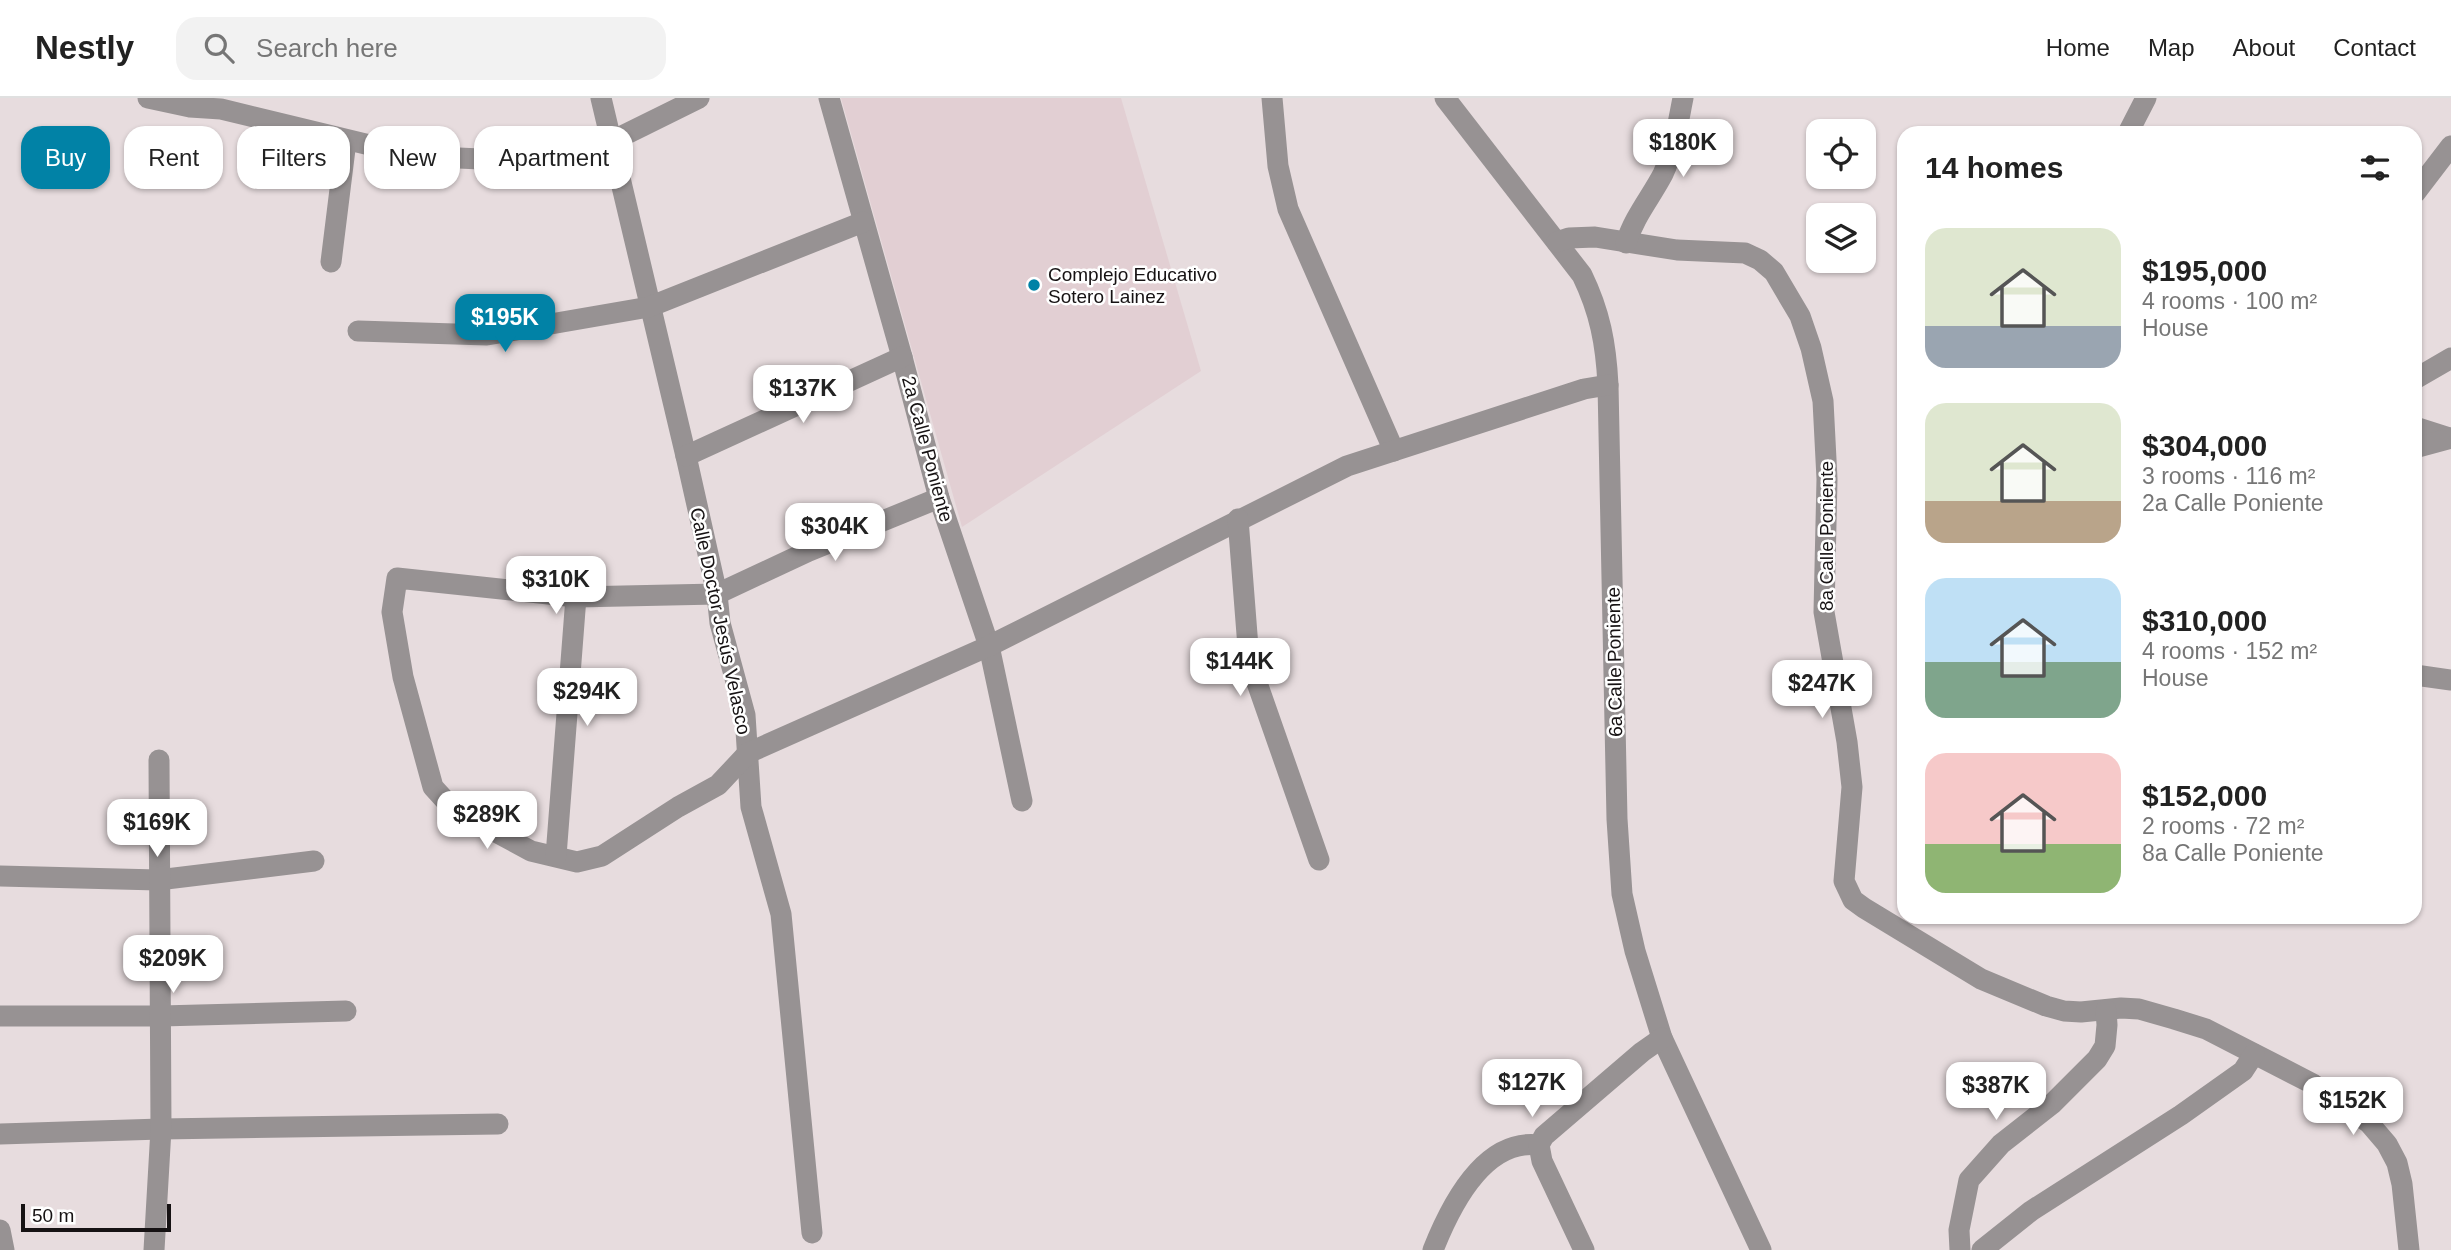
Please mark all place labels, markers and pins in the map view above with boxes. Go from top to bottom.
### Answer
pin: $180K [1634,120,1732,179]
place label: Complejo Educativo Sotero Lainez [1048,264,1217,307]
marker: Complejo Educativo Sotero Lainez [1026,277,1042,293]
pin: $195K [456,294,554,354]
pin: $137K [754,366,852,425]
pin: $304K [786,504,884,563]
pin: $310K [507,556,605,616]
pin: $144K [1191,638,1289,698]
pin: $247K [1773,660,1871,720]
pin: $294K [538,668,636,728]
pin: $289K [438,792,536,851]
pin: $169K [108,800,206,859]
pin: $209K [124,936,222,995]
pin: $127K [1483,1060,1581,1119]
pin: $387K [1947,1062,2045,1122]
pin: $152K [2304,1077,2402,1137]

